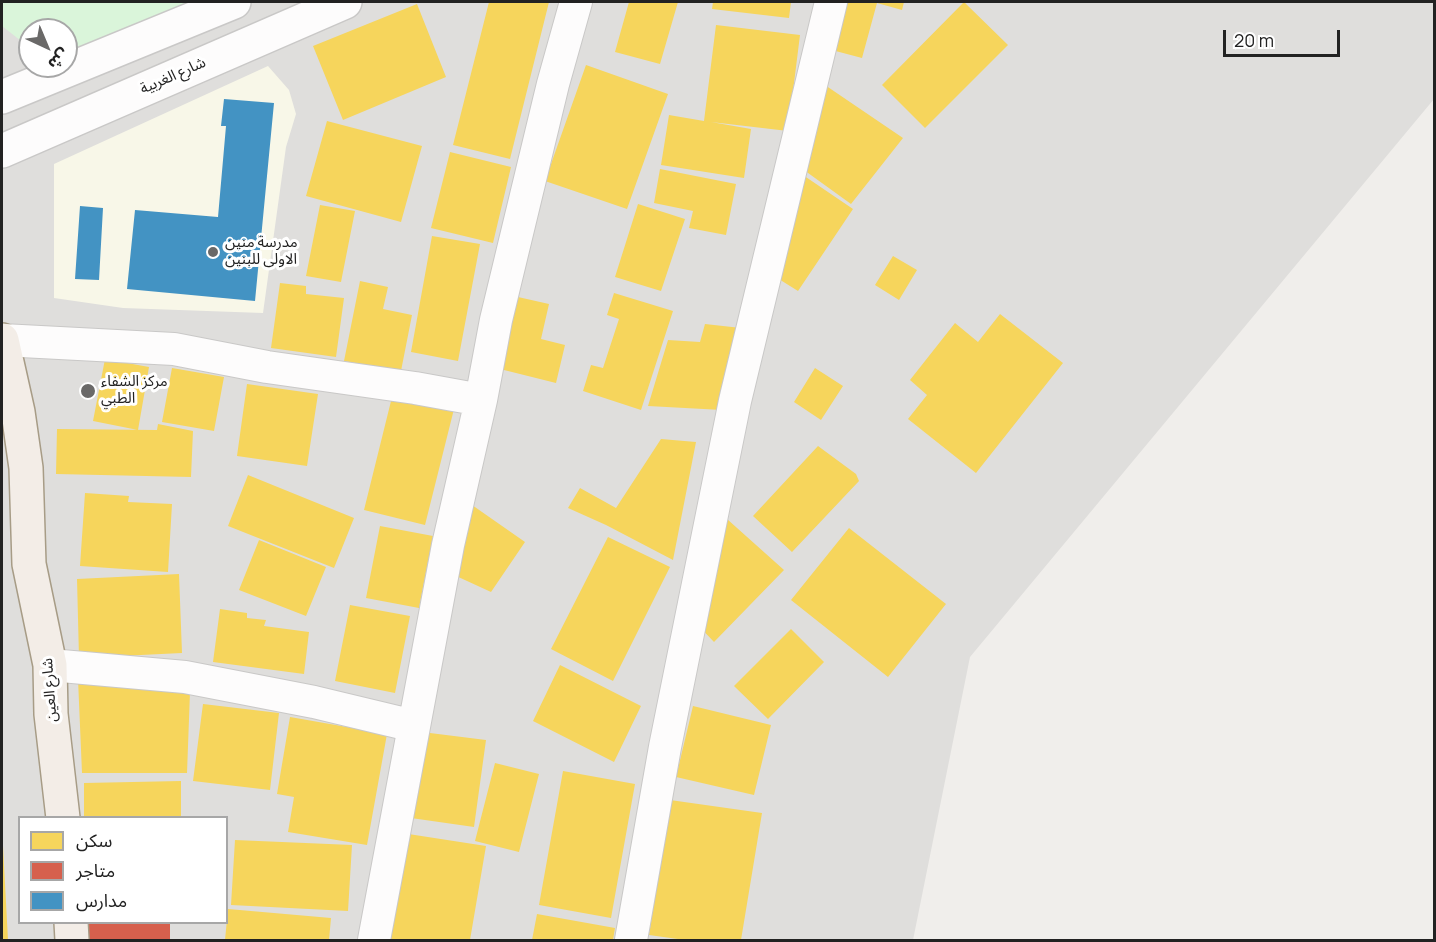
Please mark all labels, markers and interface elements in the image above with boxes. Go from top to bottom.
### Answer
north arrow [18,18,78,78]
scale bar [1226,18,1343,56]
text: 20 m [1234,28,1274,52]
text: ش [44,44,75,75]
street label: شارع الغربية [137,54,209,98]
place label: مدرسة منين الاولى للبنين [225,234,298,269]
marker: مدرسة منين الاولى للبنين [206,245,220,259]
place label: مركز الشفاء الطبي [101,373,168,408]
marker: مركز الشفاء الطبي [79,382,97,400]
street label: شارع العين [39,657,61,723]
legend [18,816,228,924]
text: سكن [76,828,112,852]
text: متاجر [76,858,115,882]
text: مدارس [76,888,127,912]

